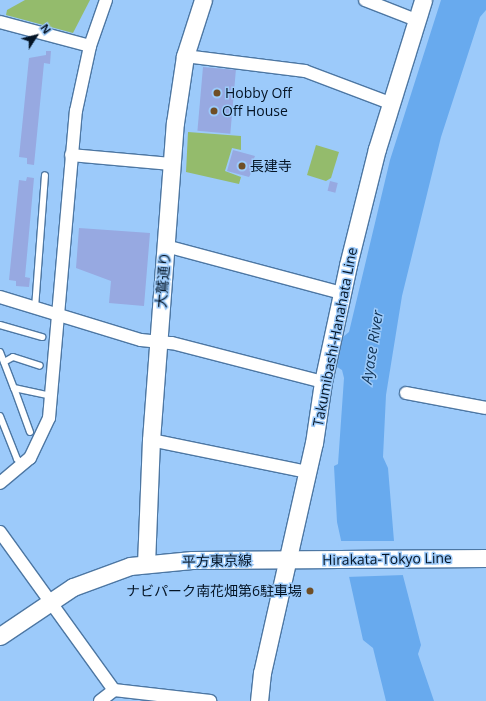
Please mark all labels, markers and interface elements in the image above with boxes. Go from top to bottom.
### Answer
north arrow [16,16,56,56]
text: N [37,21,55,37]
place label: Hobby Off [225,85,292,101]
marker: Hobby Off [212,88,222,98]
place label: Off House [222,103,288,119]
marker: Off House [209,106,219,116]
place label: 長建寺 [250,158,292,174]
marker: 長建寺 [237,161,247,171]
street label: Takumibashi-Hanahata Line [309,246,361,428]
street label: 大鷲通り [153,251,173,309]
water label: Ayase River [357,309,387,385]
street label: Hirakata-Tokyo Line [322,549,452,569]
street label: 平方東京線 [182,552,252,570]
place label: ナビパーク南花畑第6駐車場 [126,583,302,599]
marker: ナビパーク南花畑第6駐車場 [305,586,315,596]

